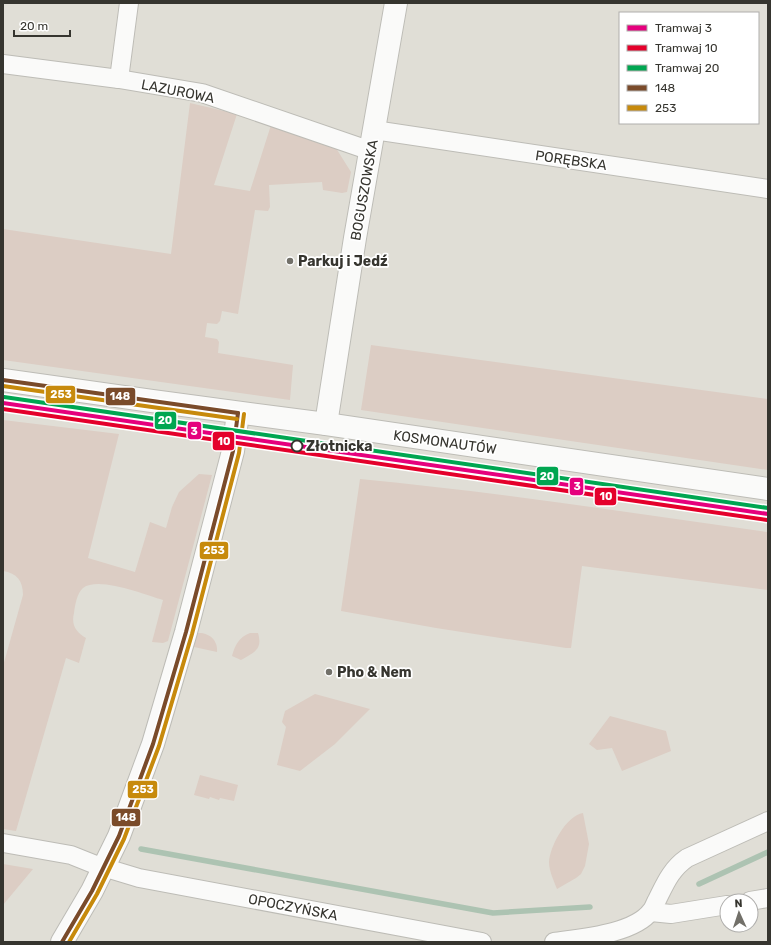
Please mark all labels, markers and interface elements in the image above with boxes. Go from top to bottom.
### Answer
scale bar [14,12,70,38]
legend [619,12,759,124]
text: 20 m [20,19,48,33]
text: Tramwaj 3 [655,21,712,35]
text: Tramwaj 10 [655,41,718,55]
text: Tramwaj 20 [655,61,719,75]
street label: LAZUROWA [140,76,217,107]
text: 148 [655,81,675,95]
text: 253 [655,101,676,115]
street label: BOGUSZOWSKA [347,138,382,242]
street label: PORĘBSKA [534,147,608,174]
place label: Parkuj i Jedź [298,253,388,270]
marker: Parkuj i Jedź [285,256,295,266]
line badge: 253 [45,385,76,404]
line badge: 148 [105,387,136,406]
text: 253 [50,388,72,401]
text: 148 [110,390,130,403]
line badge: 20 [154,411,177,430]
text: 20 [158,414,172,427]
line badge: 3 [187,421,202,440]
text: 3 [190,425,198,438]
street label: KOSMONAUTÓW [392,426,498,458]
line badge: 10 [212,431,235,451]
text: 10 [218,435,230,448]
place label: Złotnicka [306,438,373,455]
marker: Złotnicka [290,439,304,453]
line badge: 20 [536,466,559,486]
text: 20 [540,470,554,483]
line badge: 3 [569,477,584,496]
text: 3 [573,480,581,493]
line badge: 10 [594,487,617,506]
text: 10 [600,490,612,503]
line badge: 253 [199,541,229,560]
text: 253 [203,544,225,557]
place label: Pho & Nem [337,664,412,681]
marker: Pho & Nem [324,667,334,677]
line badge: 253 [127,780,158,799]
text: 253 [132,783,154,796]
line badge: 148 [111,808,141,827]
text: 148 [116,811,136,824]
street label: OPOCZYŃSKA [247,889,340,925]
north arrow [719,893,759,933]
text: N [734,897,743,910]

